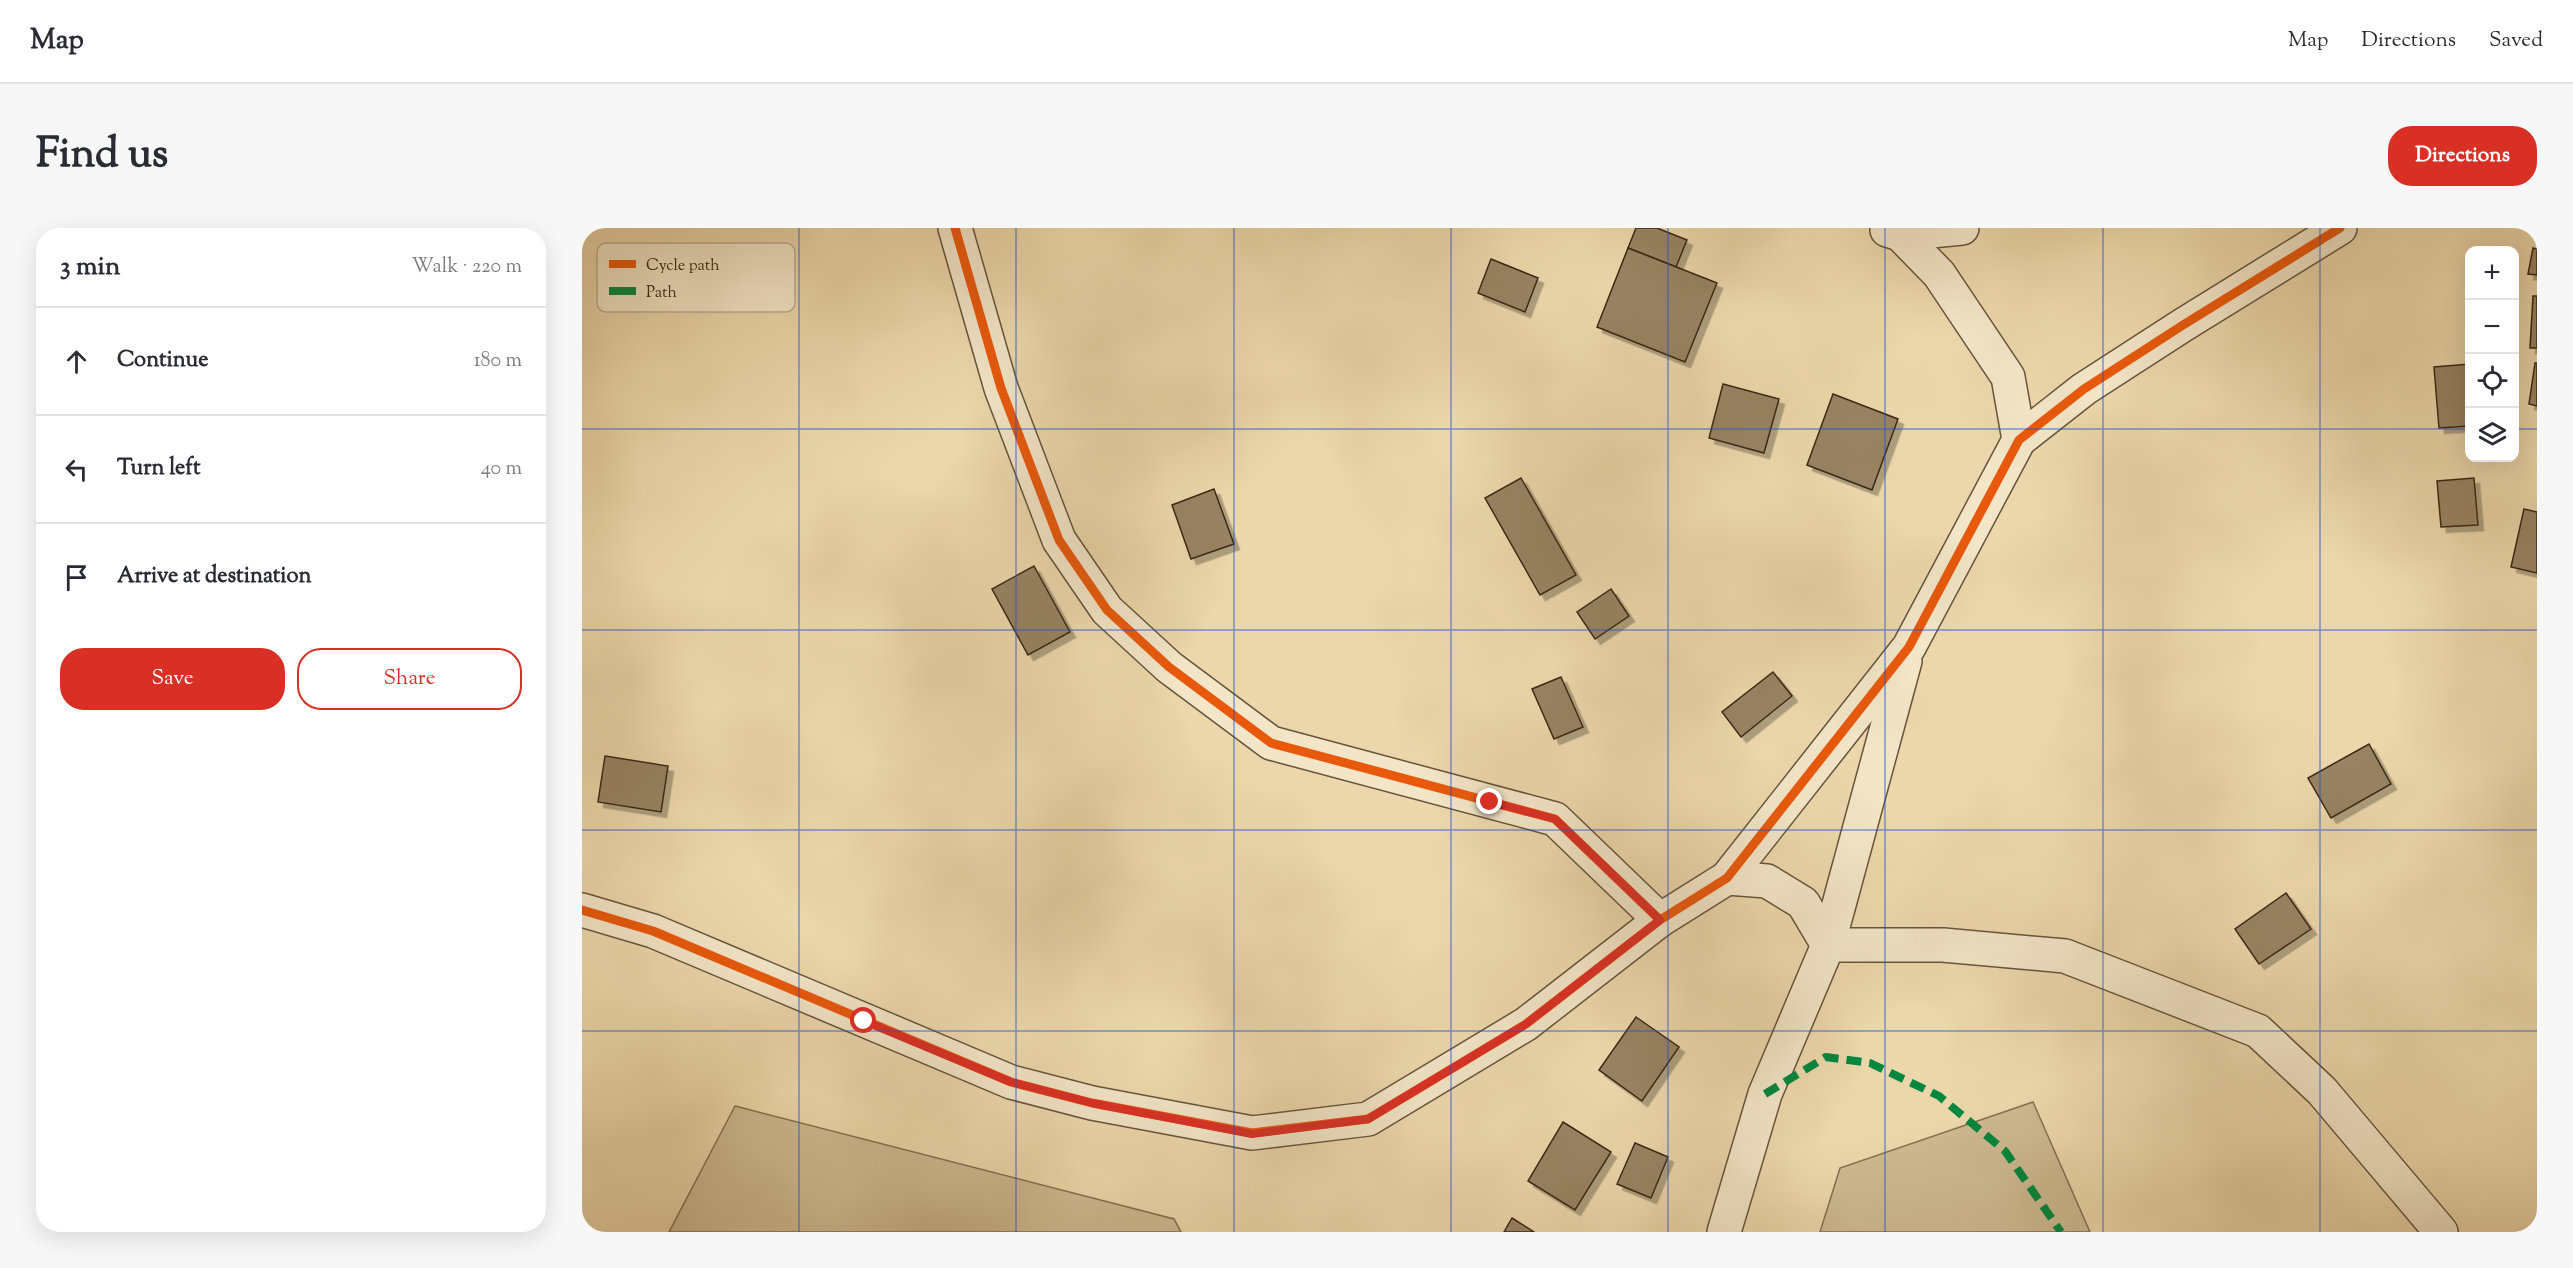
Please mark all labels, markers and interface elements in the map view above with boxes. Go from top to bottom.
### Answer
text: Map [30,21,84,61]
text: Map [2288,26,2328,56]
text: Directions [2361,26,2456,56]
text: Saved [2489,26,2543,56]
text: Find us [36,126,168,186]
button: Directions [2388,126,2537,186]
legend [597,243,795,312]
map controls [2465,246,2519,462]
button: + [2465,246,2519,300]
text: 3 min [60,249,120,286]
text: Walk · 220 m [411,253,522,282]
text: Cycle path [646,255,720,278]
text: Path [646,282,677,305]
button: − [2465,300,2519,354]
icon: ahead [60,345,93,378]
text: Continue [117,345,208,377]
text: 180 m [474,347,522,376]
button: locate [2465,354,2519,408]
button: layers [2465,408,2519,462]
icon: left [60,453,93,486]
text: Turn left [117,453,200,485]
text: 40 m [481,455,522,484]
icon: arrive [60,561,93,594]
text: Arrive at destination [117,561,312,593]
button: Save [60,648,285,710]
button: Share [297,648,522,710]
route end [1476,788,1502,814]
route start [850,1007,876,1033]

